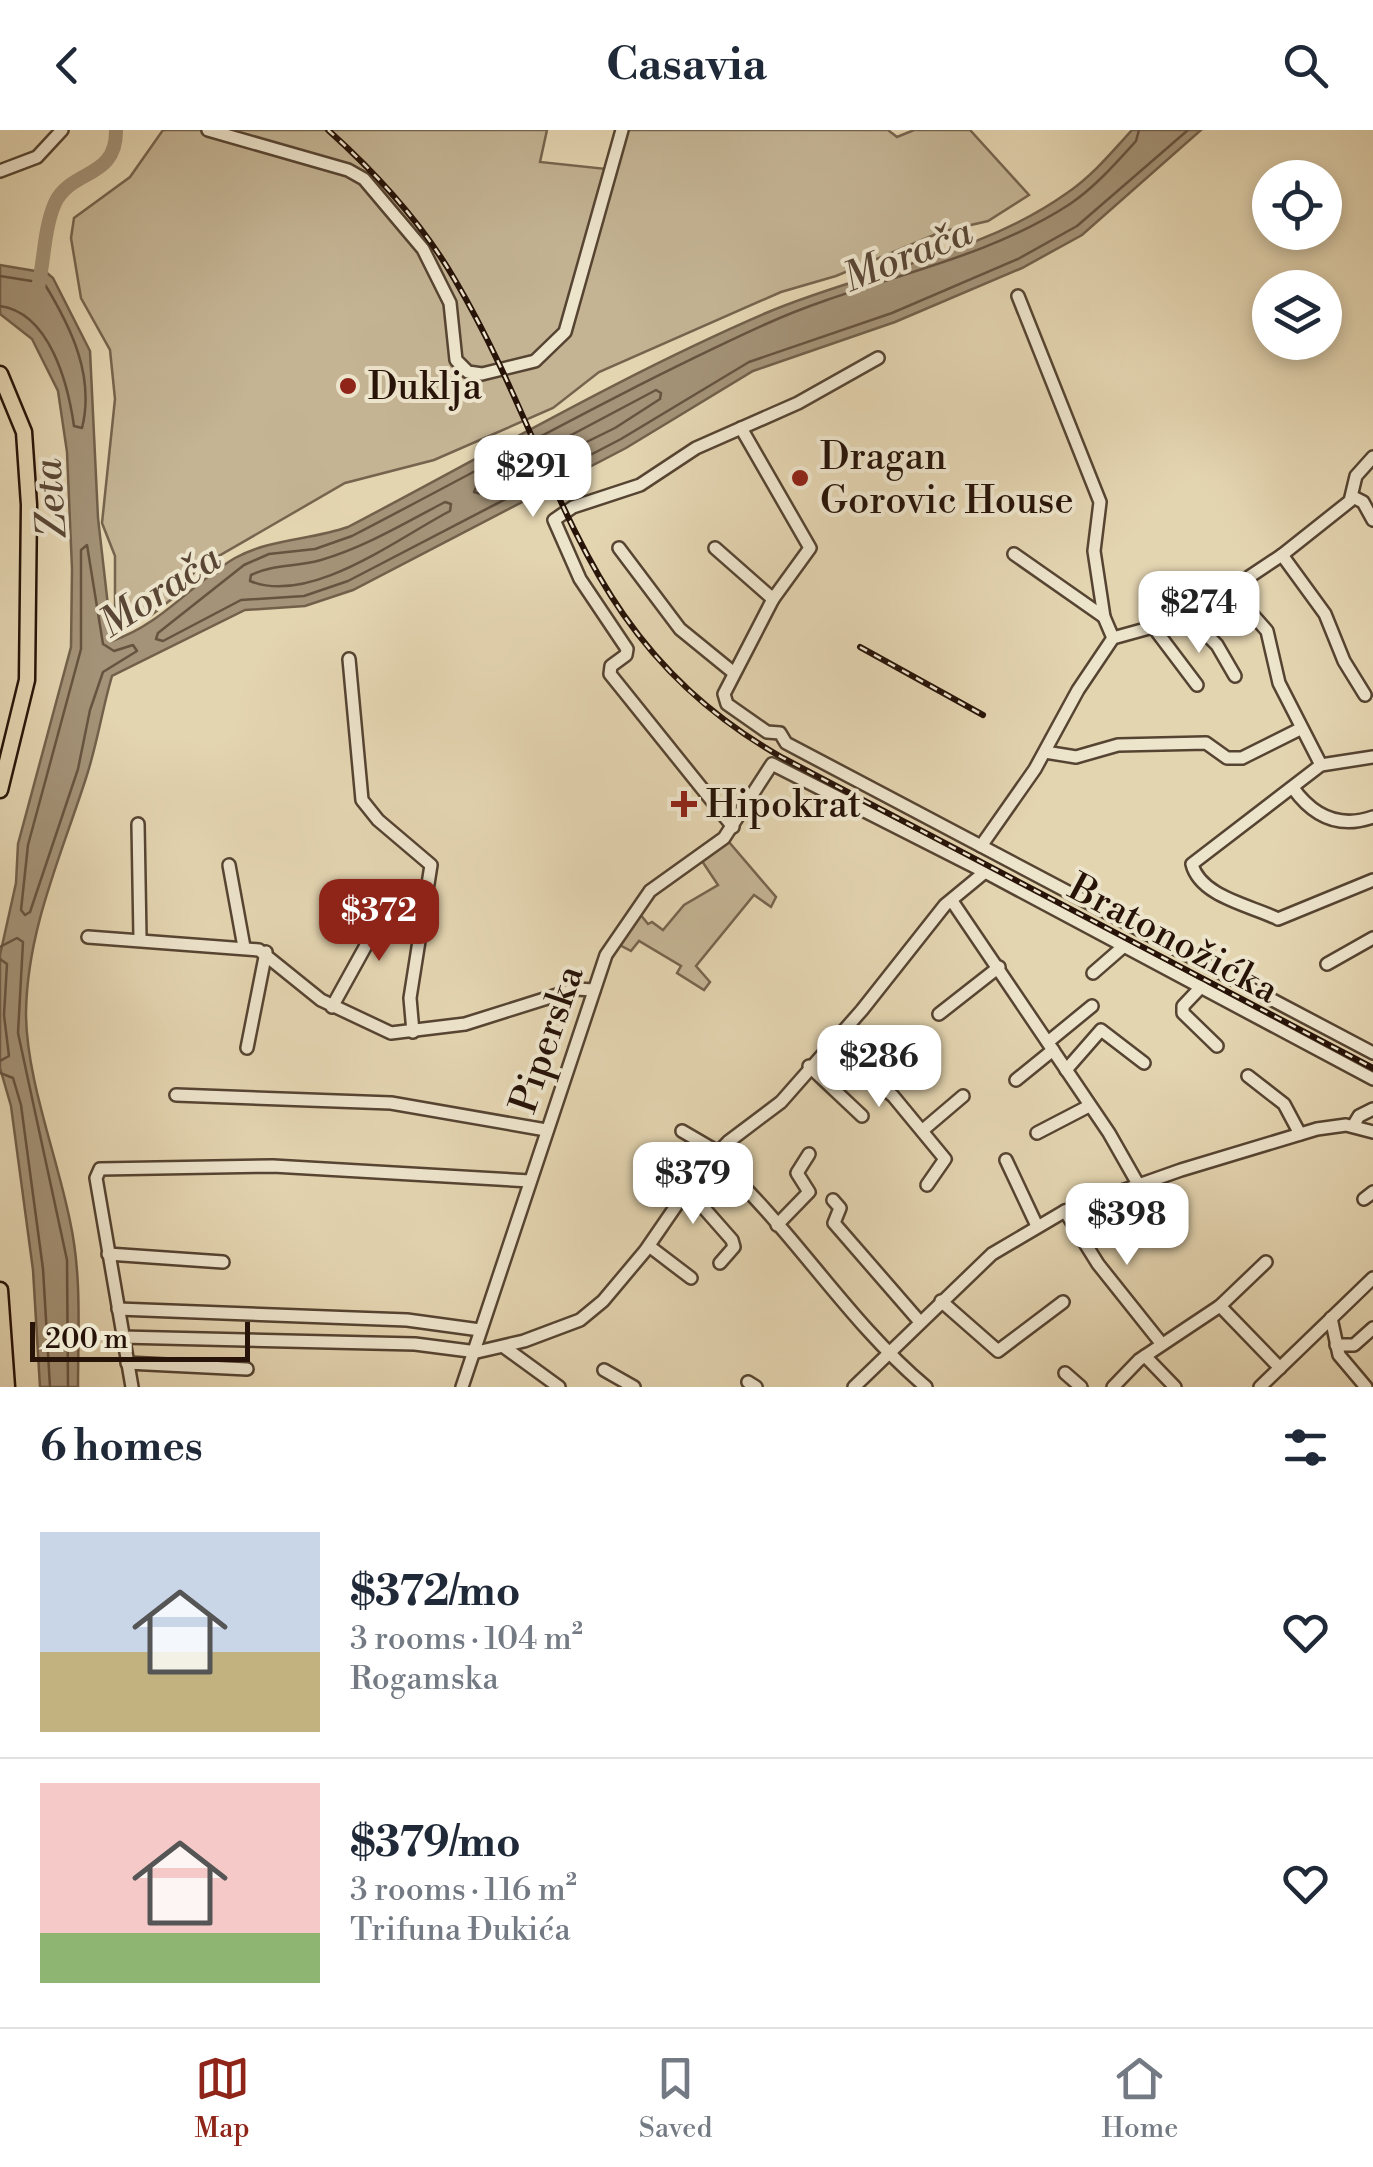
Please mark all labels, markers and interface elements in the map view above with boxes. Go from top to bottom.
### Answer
text: Casavia [606,37,767,94]
icon: back [40,38,95,93]
icon: search [1278,38,1333,93]
map controls [1252,160,1342,360]
button: locate [1252,160,1342,250]
water label: Morača [836,207,981,304]
button: layers [1252,270,1342,360]
place label: Duklja [368,364,483,411]
marker: Duklja [337,375,359,397]
place label: Dragan Gorovic House [820,434,1074,525]
pin: $291 [474,435,592,520]
text: $291 [496,447,570,487]
water label: Zeta [23,457,79,540]
marker: Dragan Gorovic House [789,467,811,489]
water label: Morača [90,533,231,649]
pin: $274 [1140,571,1258,656]
text: $274 [1160,583,1238,623]
place label: Hipokrat [706,782,861,829]
marker: Hipokrat [671,791,697,817]
street label: Bratonožićka [1059,864,1287,1015]
pin: $372 [320,879,438,964]
text: $372 [341,891,417,931]
street label: Piperska [500,959,595,1119]
pin: $286 [820,1025,938,1110]
text: $286 [839,1037,919,1077]
pin: $379 [634,1142,752,1227]
text: $379 [655,1154,731,1194]
pin: $398 [1068,1183,1186,1268]
text: $398 [1088,1195,1166,1235]
scale bar [30,1317,250,1362]
text: 200 m [45,1322,128,1357]
icon: filters [1278,1420,1333,1475]
text: 6 homes [40,1421,203,1474]
text: $372/mo [350,1566,521,1619]
icon: home [120,1572,240,1692]
icon: heart [1278,1605,1333,1660]
text: 3 rooms · 104 m² [350,1619,583,1659]
text: Rogamska [350,1659,499,1699]
text: $379/mo [350,1817,521,1870]
icon: home [120,1823,240,1943]
icon: heart [1278,1856,1333,1911]
text: 3 rooms · 116 m² [350,1870,577,1910]
text: Trifuna Đukića [350,1910,571,1950]
tab: Map [195,2051,250,2146]
tab: Saved [639,2051,712,2146]
tab: Home [1102,2051,1178,2146]

